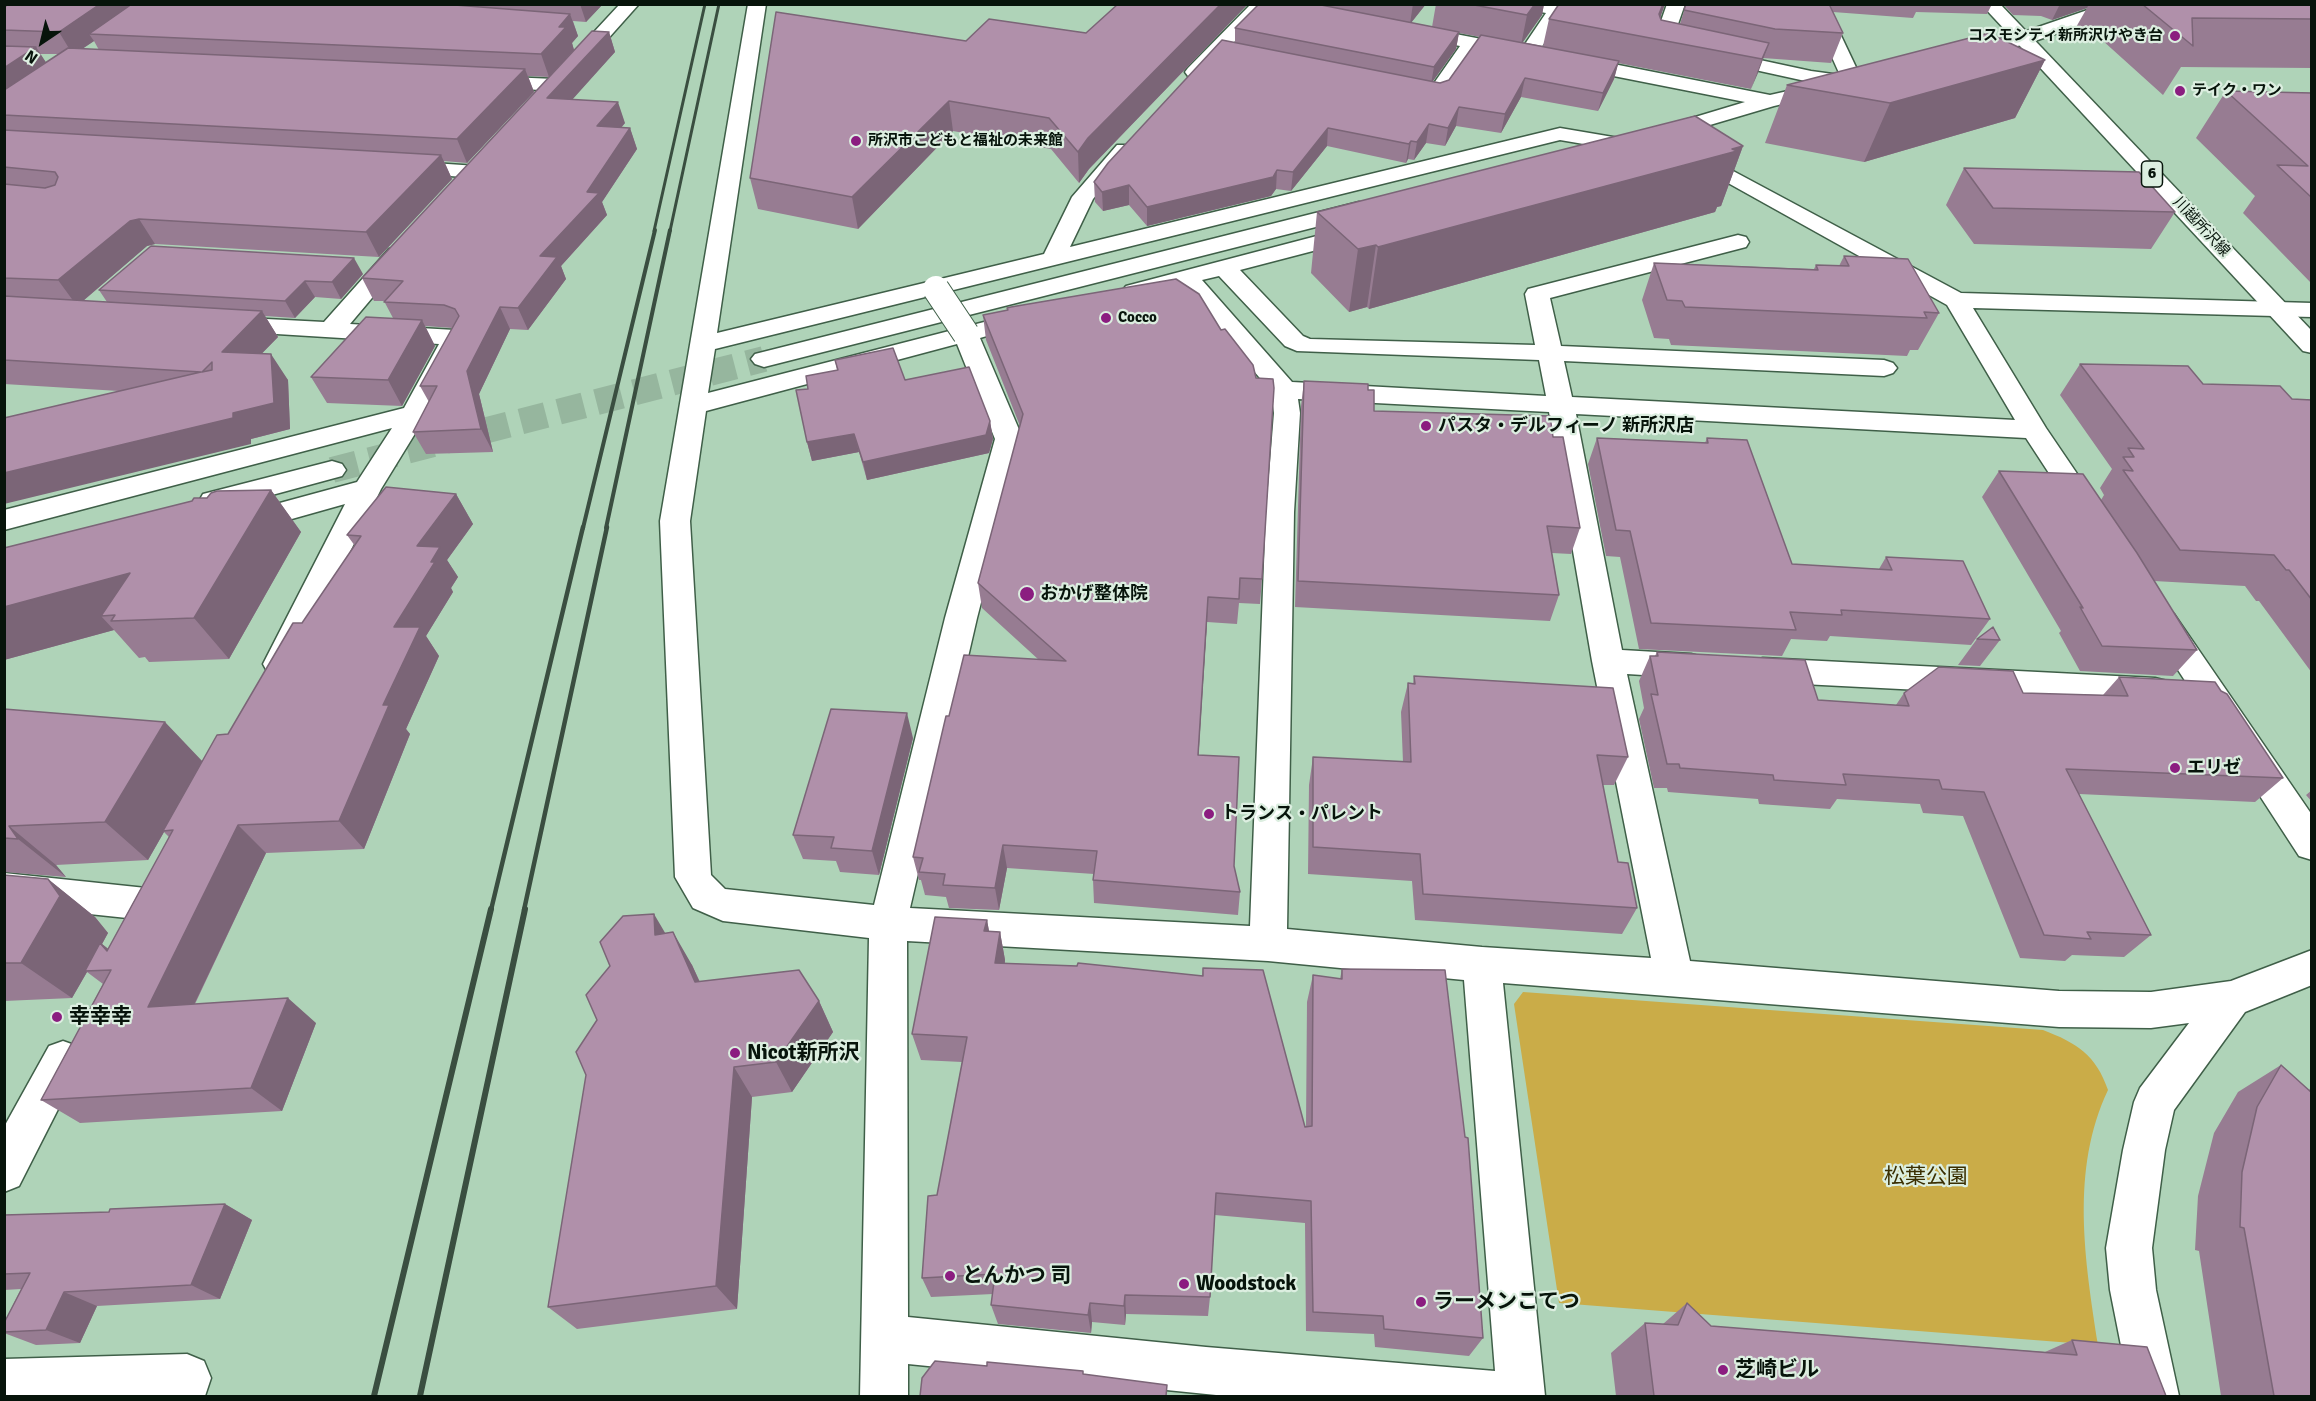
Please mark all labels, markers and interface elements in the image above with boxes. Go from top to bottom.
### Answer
north arrow [12,12,72,72]
place label: コスモシティ新所沢けやき台 [1968,27,2163,45]
marker: コスモシティ新所沢けやき台 [2168,29,2182,43]
text: N [21,45,42,68]
place label: テイク・ワン [2192,82,2282,100]
marker: テイク・ワン [2173,84,2187,98]
place label: 所沢市こどもと福祉の未来館 [868,132,1063,150]
marker: 所沢市こどもと福祉の未来館 [849,134,863,148]
road number: 6 [2142,161,2162,187]
street label: 川越所沢線 [2169,193,2233,261]
place label: Cocco [1118,309,1157,327]
marker: Cocco [1099,311,1113,325]
place label: パスタ・デルフィーノ 新所沢店 [1438,415,1694,437]
marker: パスタ・デルフィーノ 新所沢店 [1419,419,1433,433]
place label: おかげ整体院 [1040,583,1148,605]
marker: おかげ整体院 [1018,585,1036,603]
place label: エリゼ [2187,757,2241,779]
marker: エリゼ [2168,761,2182,775]
place label: トランス・パレント [1221,803,1383,825]
marker: トランス・パレント [1202,807,1216,821]
place label: 幸幸幸 [69,1004,132,1030]
marker: 幸幸幸 [50,1010,64,1024]
place label: Nicot新所沢 [747,1040,859,1066]
marker: Nicot新所沢 [728,1046,742,1060]
park label: 松葉公園 [1884,1164,1968,1190]
place label: とんかつ 司 [962,1263,1072,1289]
marker: とんかつ 司 [943,1269,957,1283]
place label: Woodstock [1196,1271,1296,1297]
marker: Woodstock [1177,1277,1191,1291]
place label: ラーメンこてつ [1433,1289,1580,1315]
marker: ラーメンこてつ [1414,1295,1428,1309]
place label: 芝崎ビル [1735,1357,1819,1383]
marker: 芝崎ビル [1716,1363,1730,1377]

